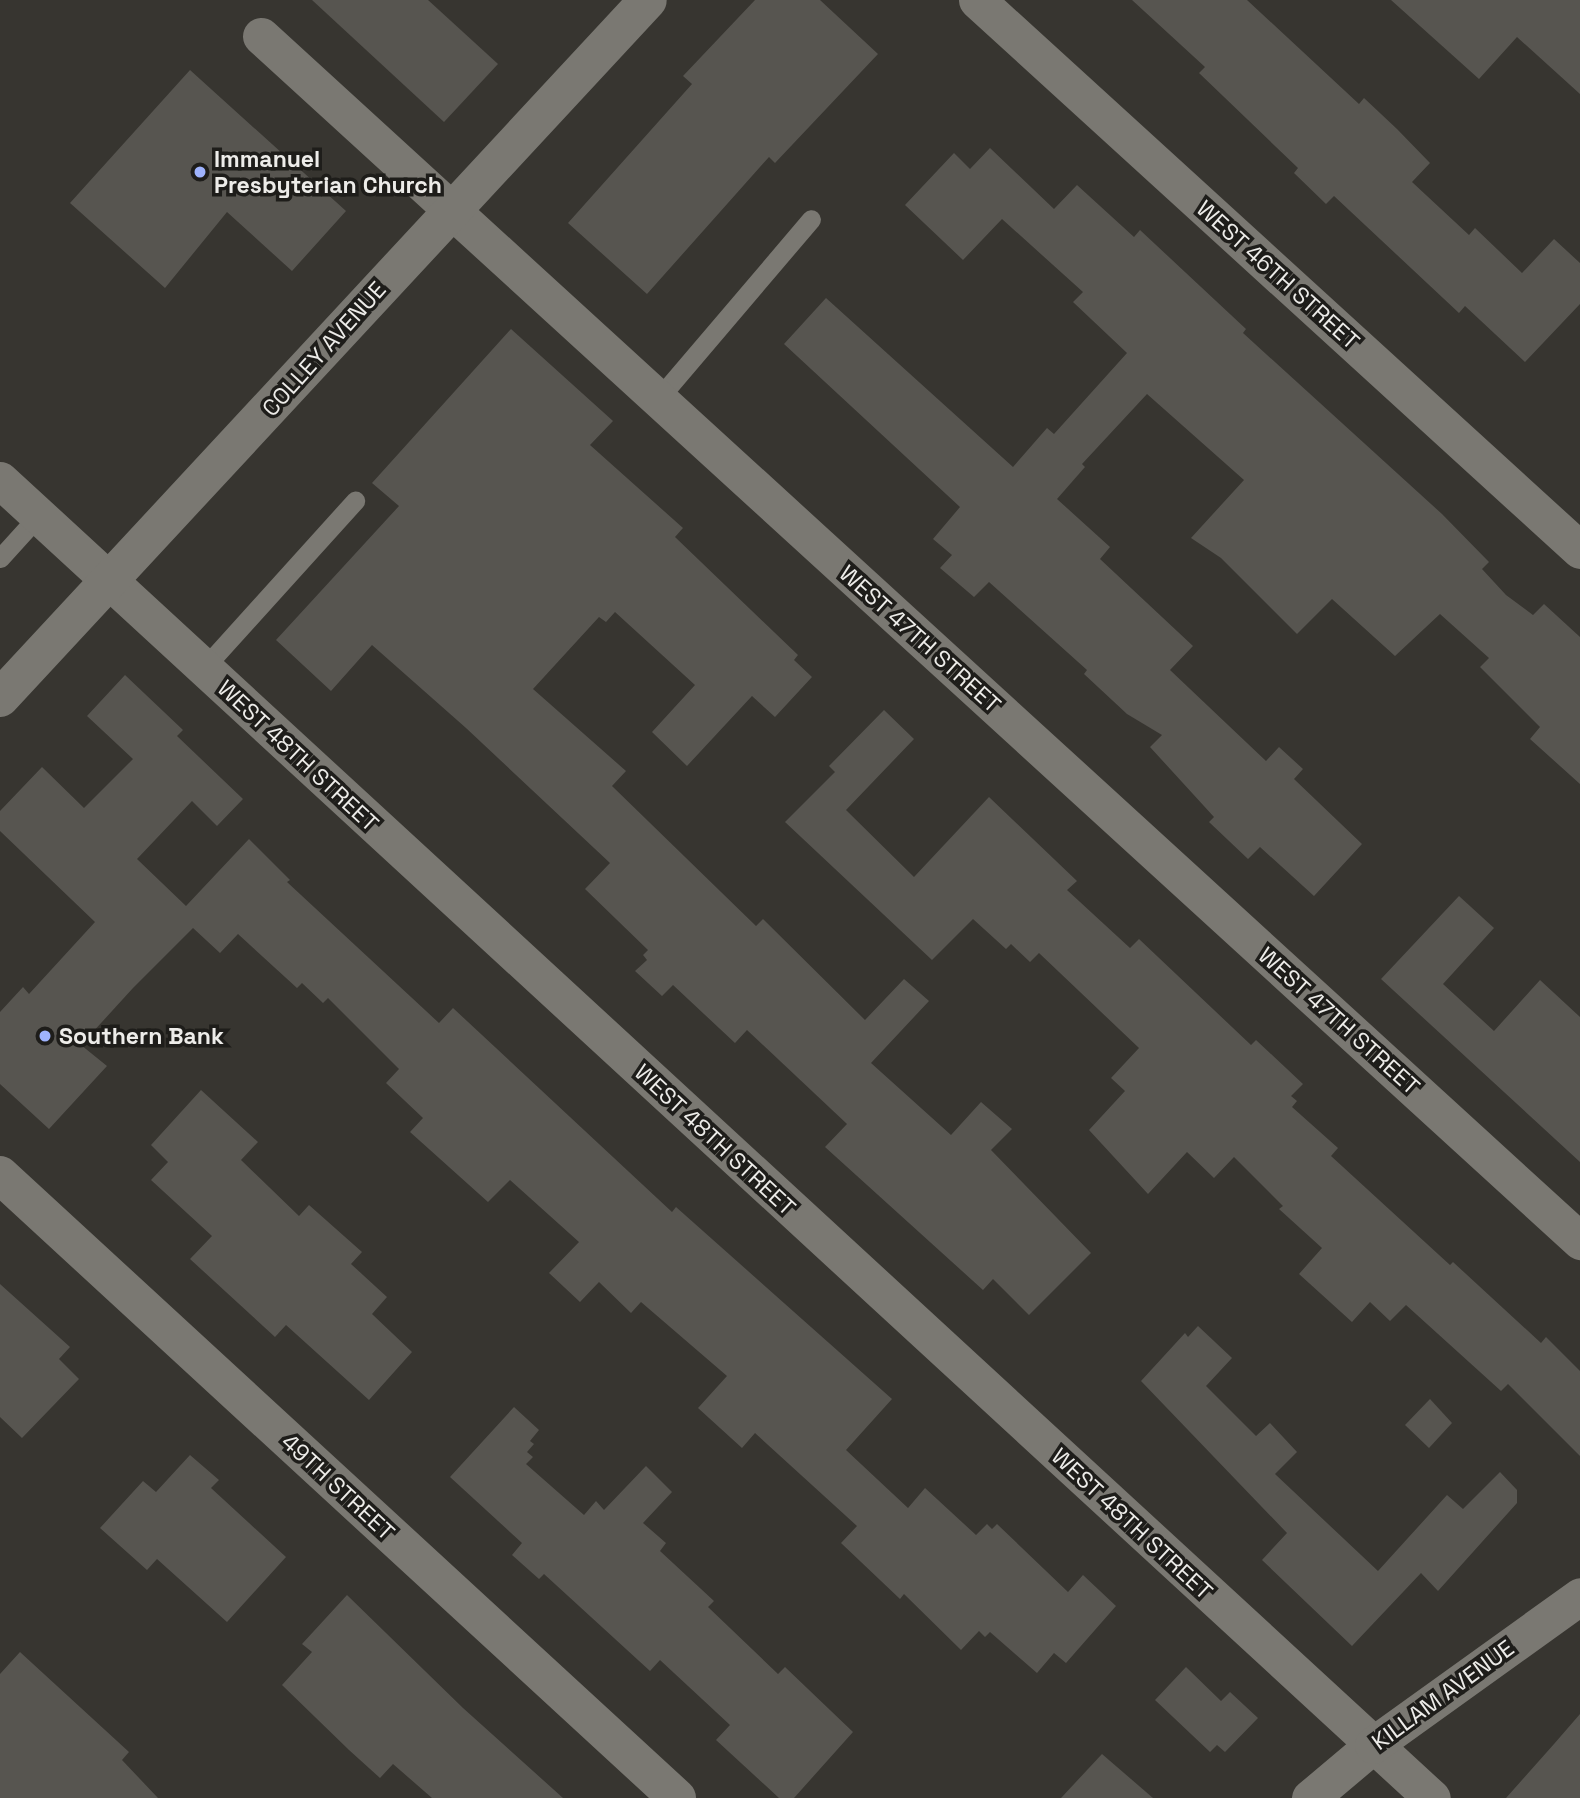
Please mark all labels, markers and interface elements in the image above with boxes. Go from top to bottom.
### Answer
place label: Immanuel Presbyterian Church [214,145,442,199]
marker: Immanuel Presbyterian Church [192,164,208,180]
street label: WEST 46TH STREET [1191,195,1365,355]
street label: COLLEY AVENUE [256,276,392,422]
street label: WEST 47TH STREET [834,559,1006,719]
street label: WEST 48TH STREET [212,674,384,838]
street label: WEST 47TH STREET [1253,941,1425,1101]
place label: Southern Bank [59,1022,224,1050]
marker: Southern Bank [37,1028,53,1044]
street label: WEST 48TH STREET [629,1058,801,1222]
street label: 49TH STREET [276,1428,400,1546]
street label: WEST 48TH STREET [1046,1442,1218,1606]
street label: KILLAM AVENUE [1367,1634,1519,1756]

